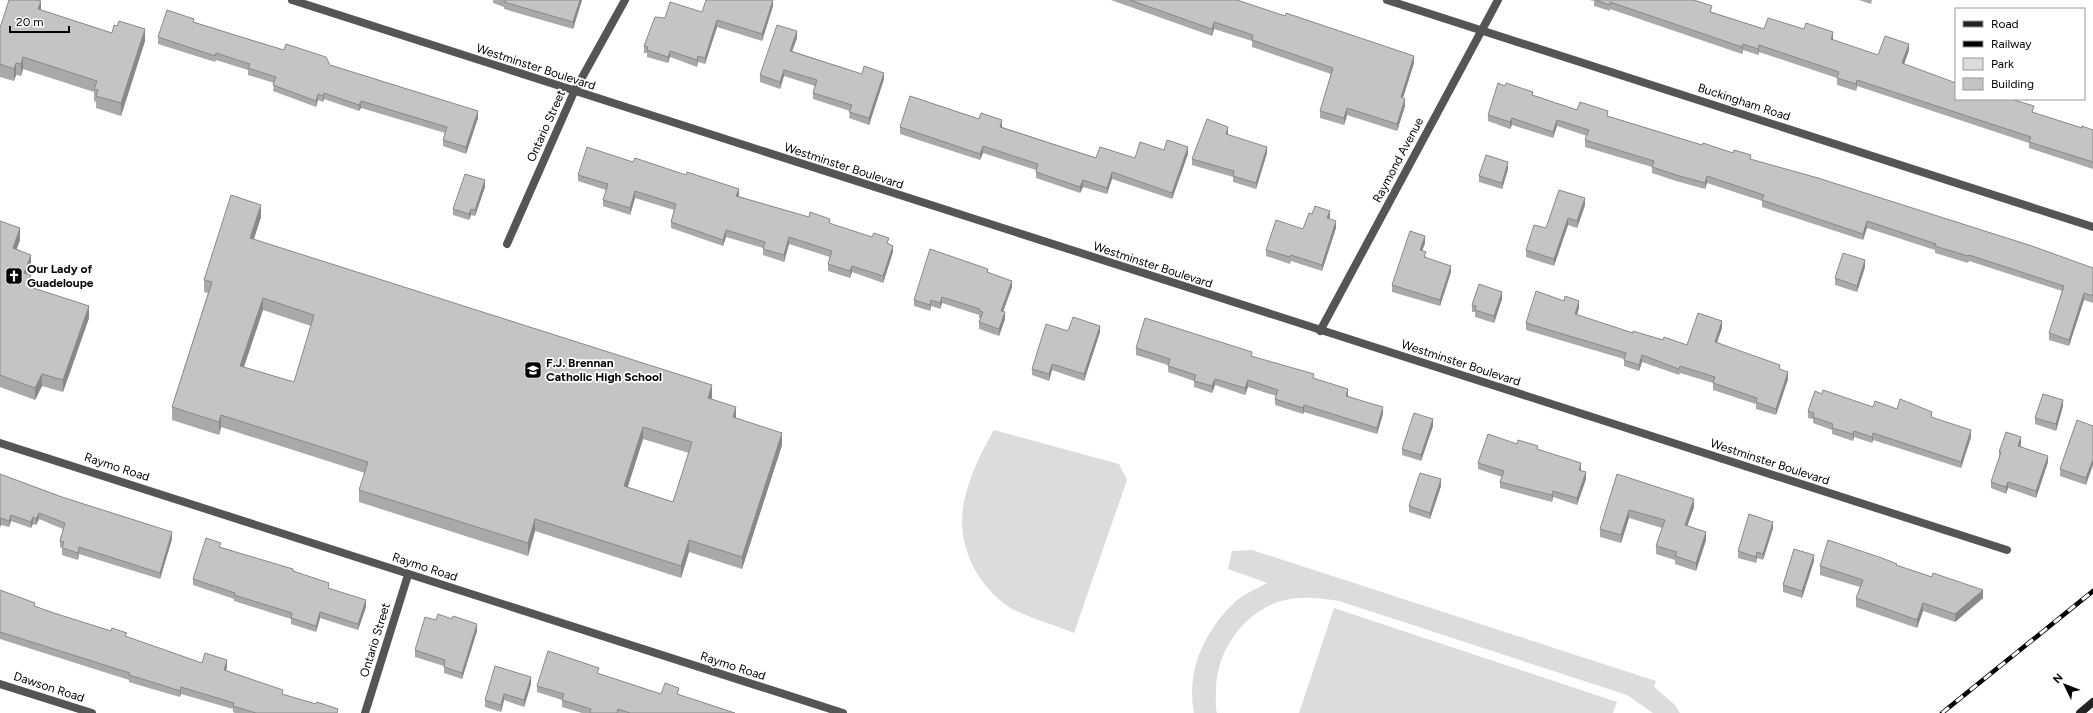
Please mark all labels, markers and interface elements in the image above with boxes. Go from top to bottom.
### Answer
scale bar [10,8,69,34]
legend [1955,8,2085,100]
text: 20 m [16,15,44,29]
text: Road [1991,17,2019,31]
text: Railway [1991,37,2032,51]
street label: Westminster Boulevard [475,41,597,93]
text: Park [1991,57,2014,71]
text: Building [1991,77,2034,91]
street label: Buckingham Road [1696,80,1792,124]
street label: Ontario Street [524,88,568,164]
street label: Raymond Avenue [1370,115,1427,205]
street label: Westminster Boulevard [783,140,905,192]
street label: Westminster Boulevard [1092,239,1214,291]
place label: Our Lady of Guadeloupe [27,262,94,290]
church icon: Our Lady of Guadeloupe [4,266,24,286]
street label: Westminster Boulevard [1400,337,1522,389]
place label: F.J. Brennan Catholic High School [546,356,662,384]
school or university icon: F.J. Brennan Catholic High School [523,360,543,380]
street label: Westminster Boulevard [1709,436,1831,488]
street label: Raymo Road [83,450,151,484]
street label: Raymo Road [391,550,459,584]
street label: Ontario Street [357,601,393,679]
street label: Raymo Road [699,649,767,683]
north arrow [2045,665,2085,705]
street label: Dawson Road [12,669,86,705]
text: N [2050,671,2066,686]

